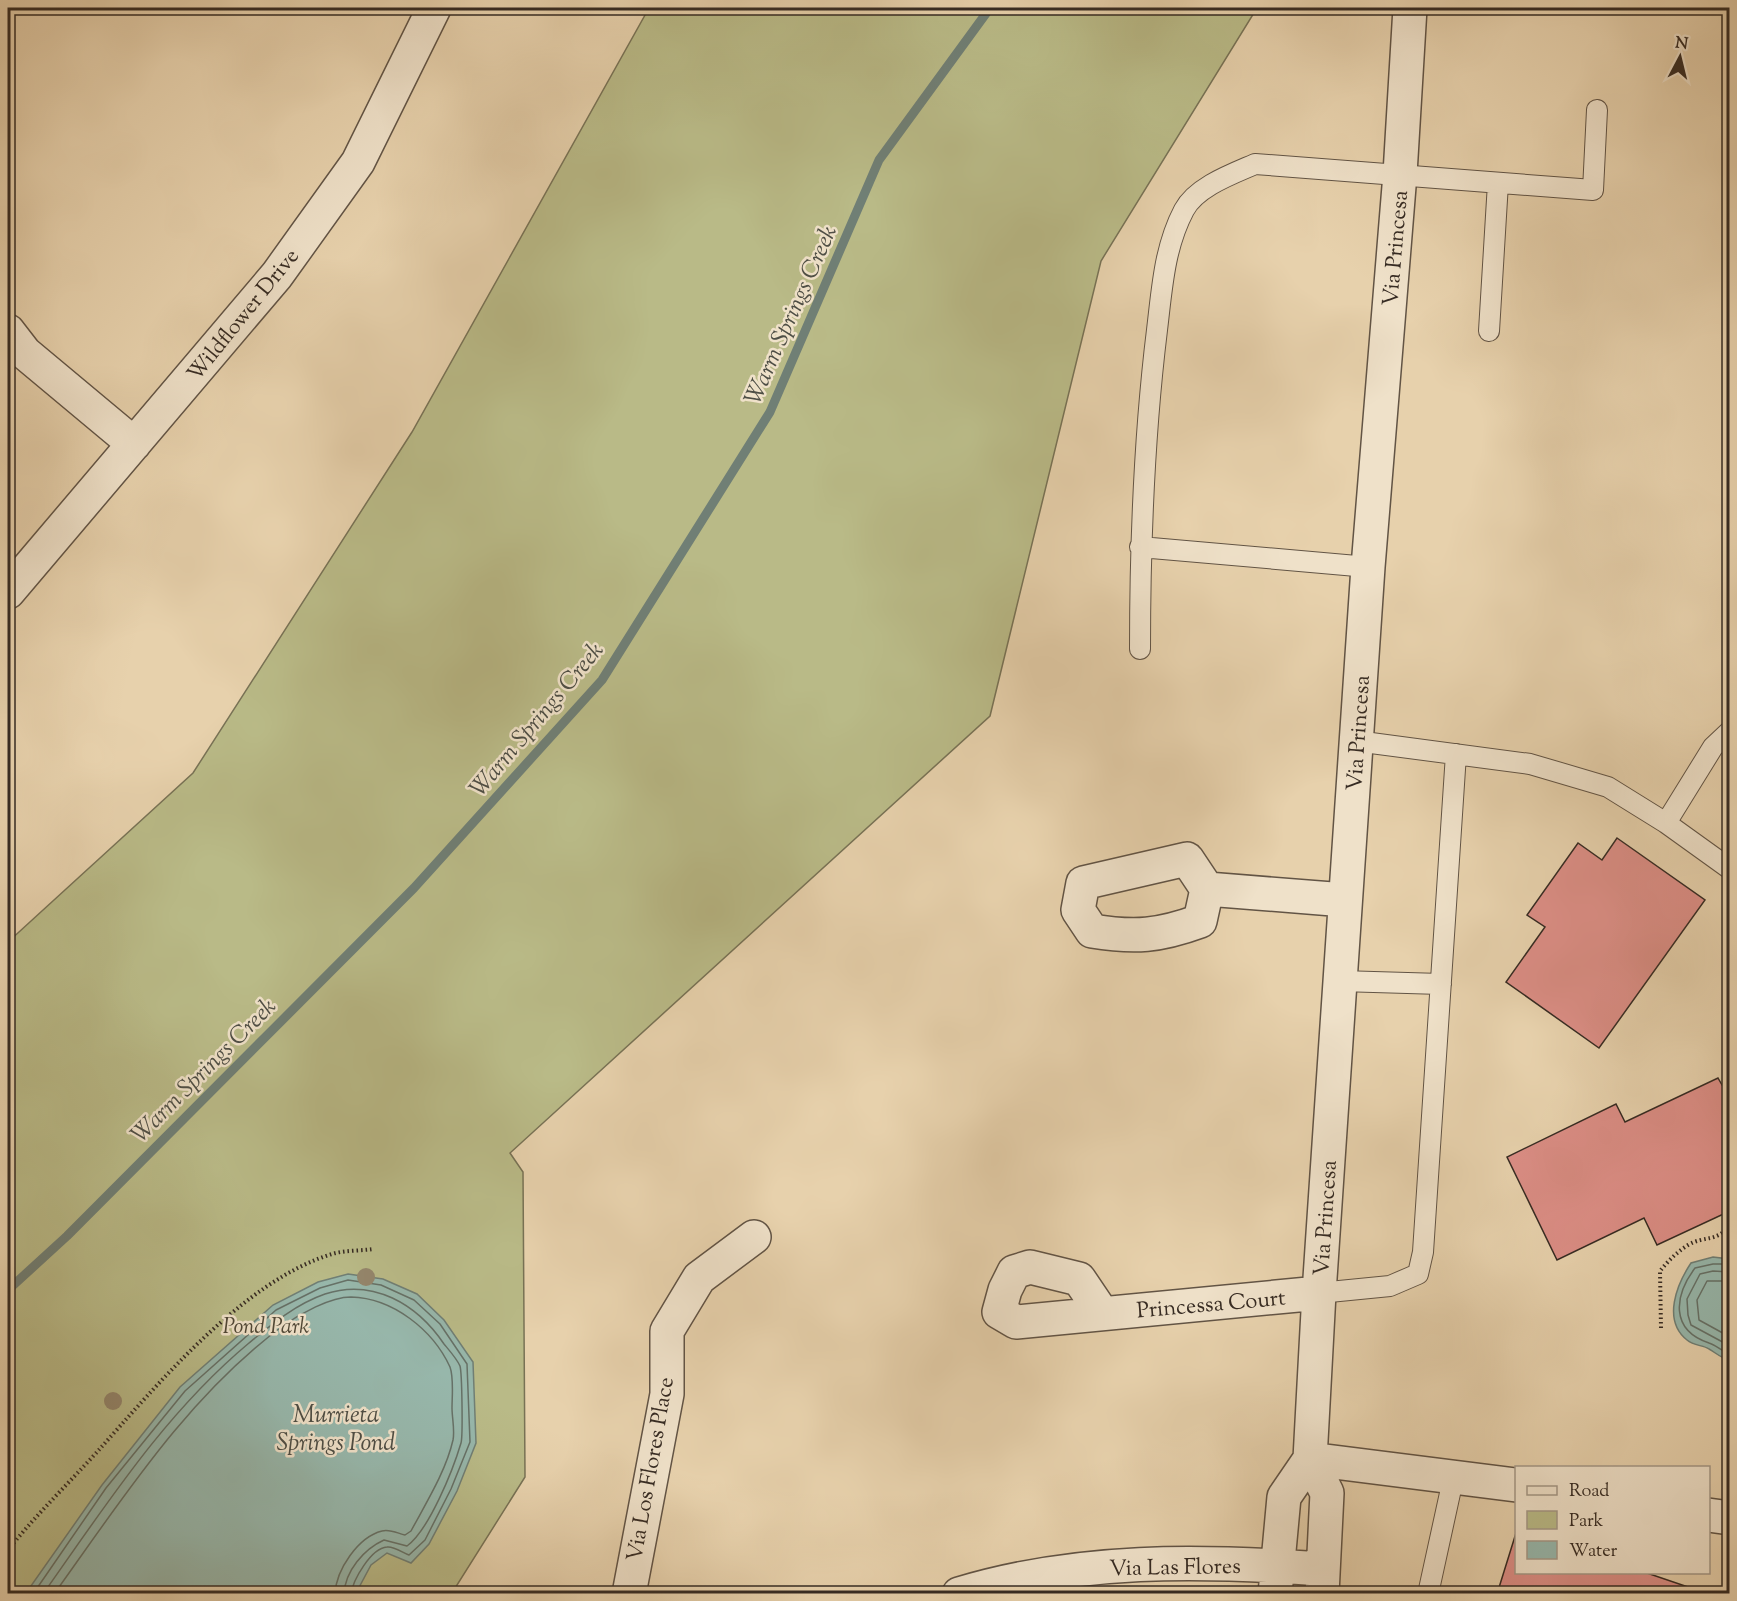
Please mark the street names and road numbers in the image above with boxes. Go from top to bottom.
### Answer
street label: Via Princesa [1376,189,1418,307]
street label: Wildflower Drive [181,242,308,389]
street label: Via Princesa [1340,674,1380,792]
street label: Via Princesa [1307,1159,1347,1277]
street label: Princessa Court [1136,1284,1287,1328]
street label: Via Los Flores Place [620,1375,684,1564]
street label: Via Las Flores [1109,1552,1241,1586]

